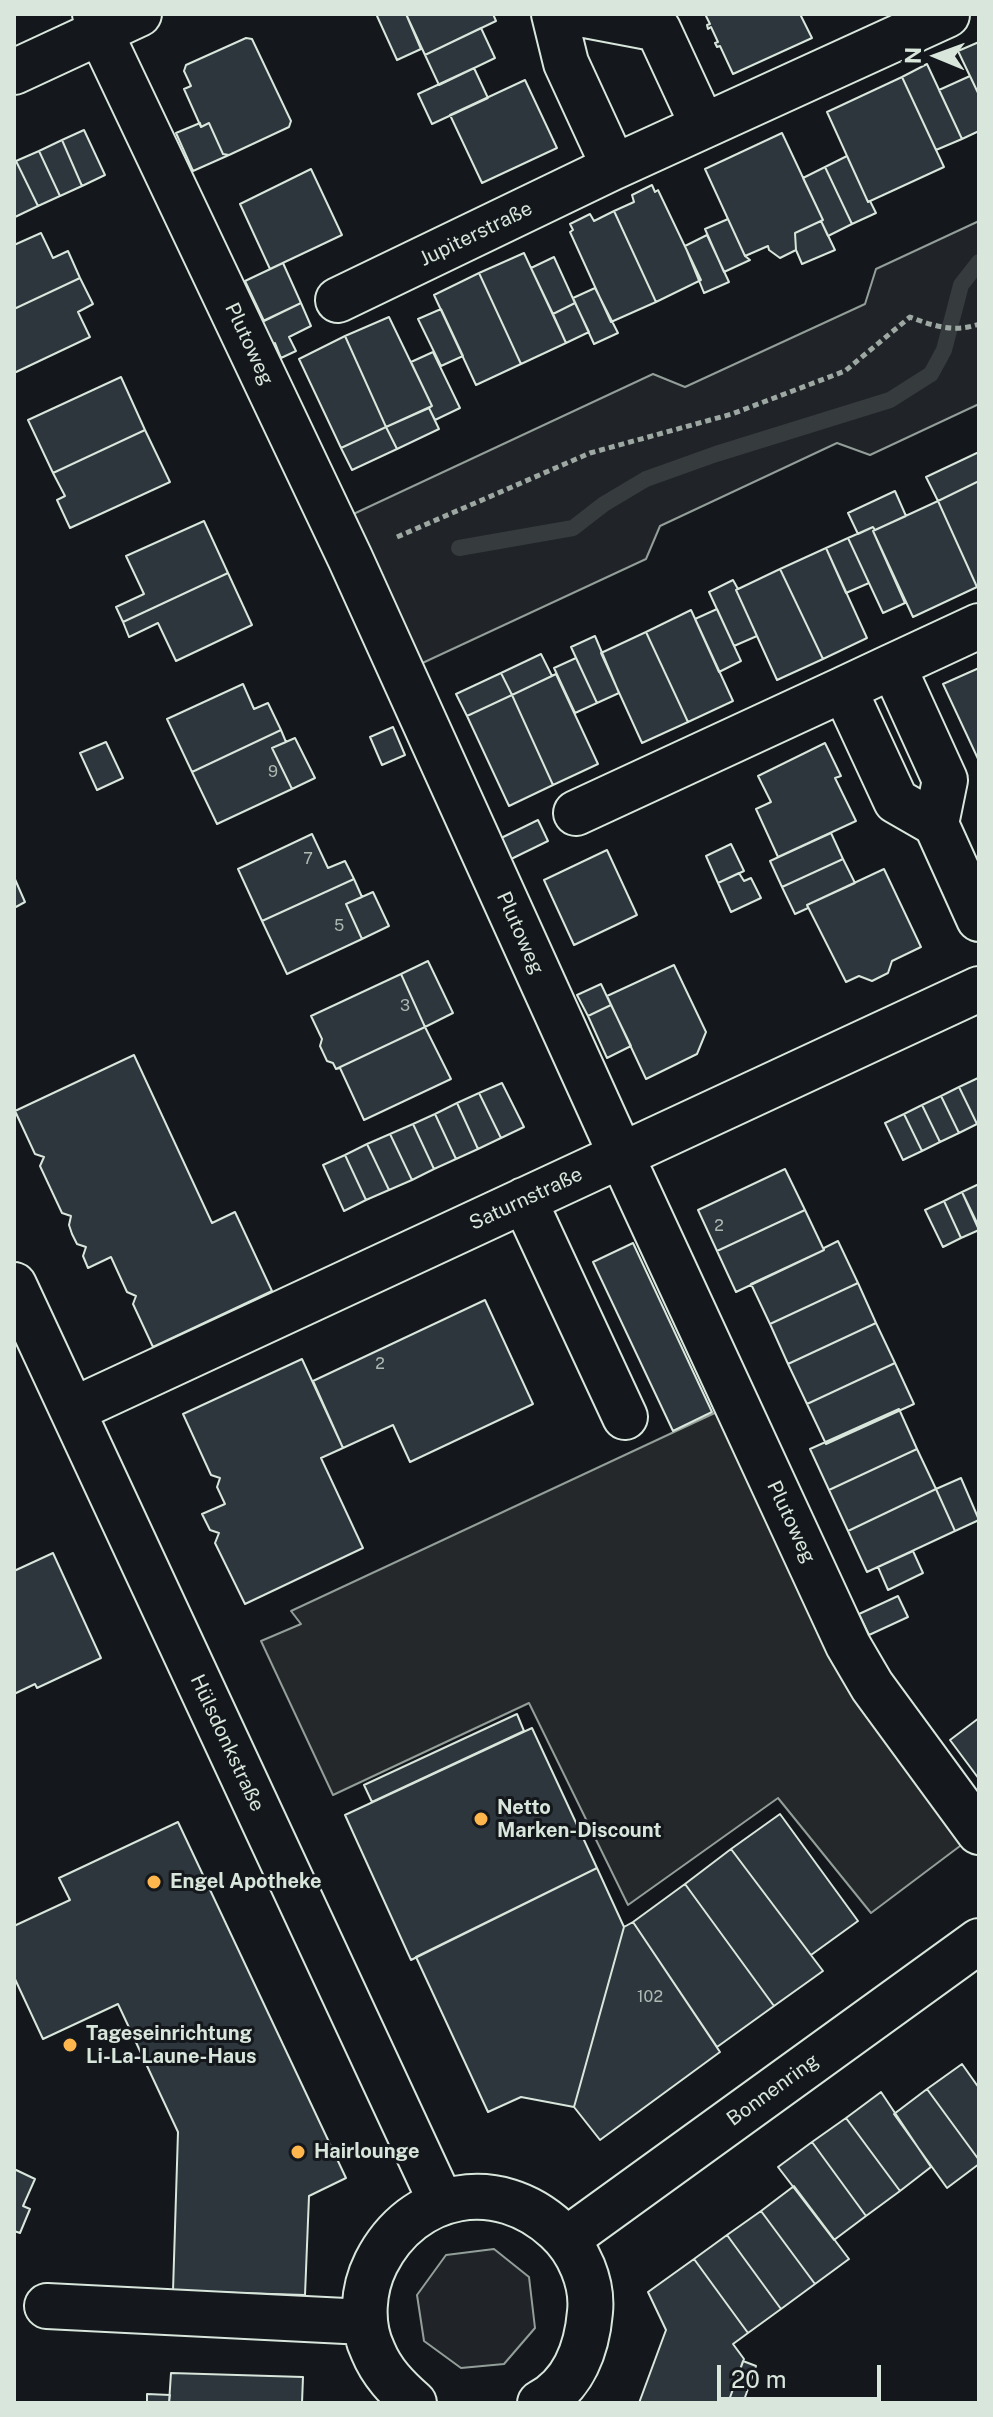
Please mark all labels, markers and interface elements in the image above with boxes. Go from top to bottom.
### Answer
north arrow [897,16,977,96]
text: N [900,47,926,64]
street label: Jupiterstraße [416,196,536,272]
street label: Plutoweg [220,299,278,389]
house number: 9 [268,762,278,782]
house number: 7 [303,849,313,869]
street label: Plutoweg [491,888,549,978]
house number: 5 [334,916,344,936]
house number: 3 [400,996,410,1016]
street label: Saturnstraße [466,1162,586,1236]
house number: 2 [714,1216,724,1236]
house number: 2 [375,1354,385,1374]
street label: Plutoweg [762,1477,820,1567]
street label: Hülsdonkstraße [185,1671,269,1815]
place label: Netto Marken-Discount [497,1796,662,1843]
marker: Netto Marken-Discount [472,1810,490,1828]
place label: Engel Apotheke [170,1870,321,1894]
marker: Engel Apotheke [145,1873,163,1891]
house number: 102 [637,1987,663,2007]
place label: Tageseinrichtung Li-La-Laune-Haus [86,2022,257,2069]
marker: Tageseinrichtung Li-La-Laune-Haus [61,2036,79,2054]
street label: Bonnenring [722,2049,824,2131]
place label: Hairlounge [314,2140,419,2164]
marker: Hairlounge [289,2143,307,2161]
scale bar [721,2349,885,2399]
text: 20 m [731,2365,787,2393]

